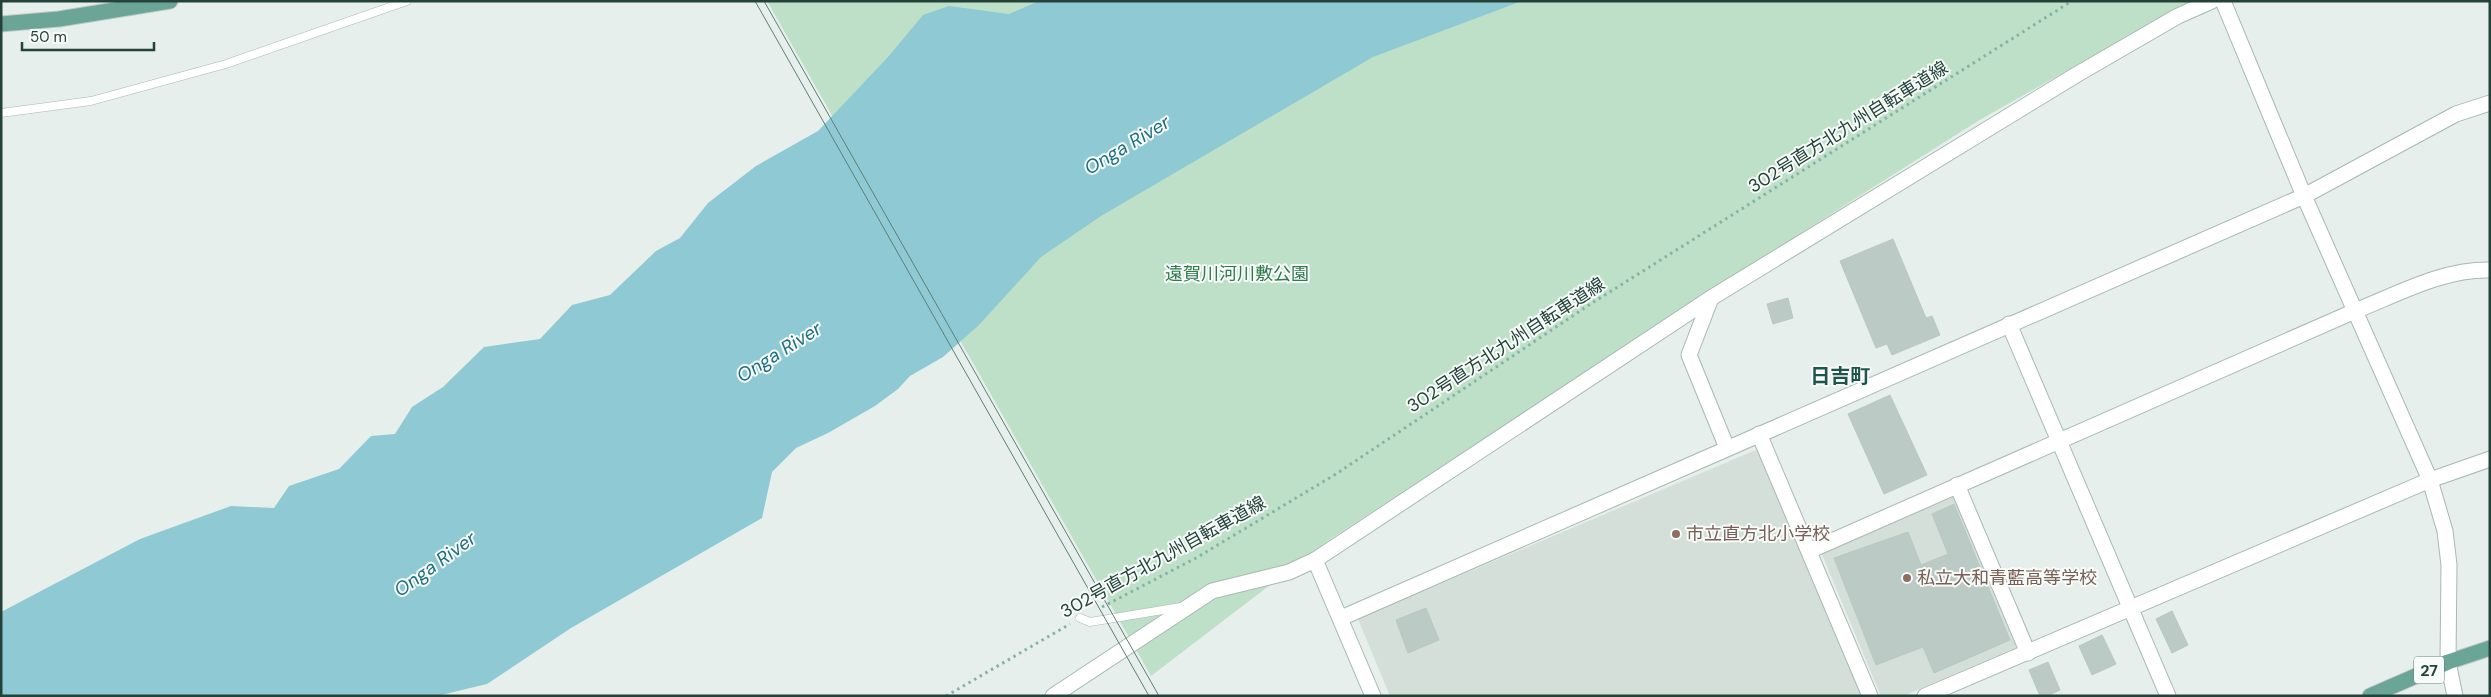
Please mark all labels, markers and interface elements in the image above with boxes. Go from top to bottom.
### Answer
scale bar [22,20,155,52]
text: 50 m [30,27,67,47]
street label: 302号直方北九州自転車道線 [1744,56,1952,198]
water label: Onga River [1079,109,1175,180]
park label: 遠賀川河川敷公園 [1165,262,1309,286]
street label: 302号直方北九州自転車道線 [1403,272,1609,418]
water label: Onga River [732,316,827,388]
district label: 日吉町 [1810,363,1870,389]
street label: 302号直方北九州自転車道線 [1056,490,1270,624]
place label: 市立直方北小学校 [1686,522,1830,546]
water label: Onga River [389,525,482,602]
marker: 市立直方北小学校 [1670,528,1682,540]
place label: 私立大和青藍高等学校 [1917,566,2097,590]
marker: 私立大和青藍高等学校 [1901,572,1913,584]
road number: 27 [2414,656,2444,684]

